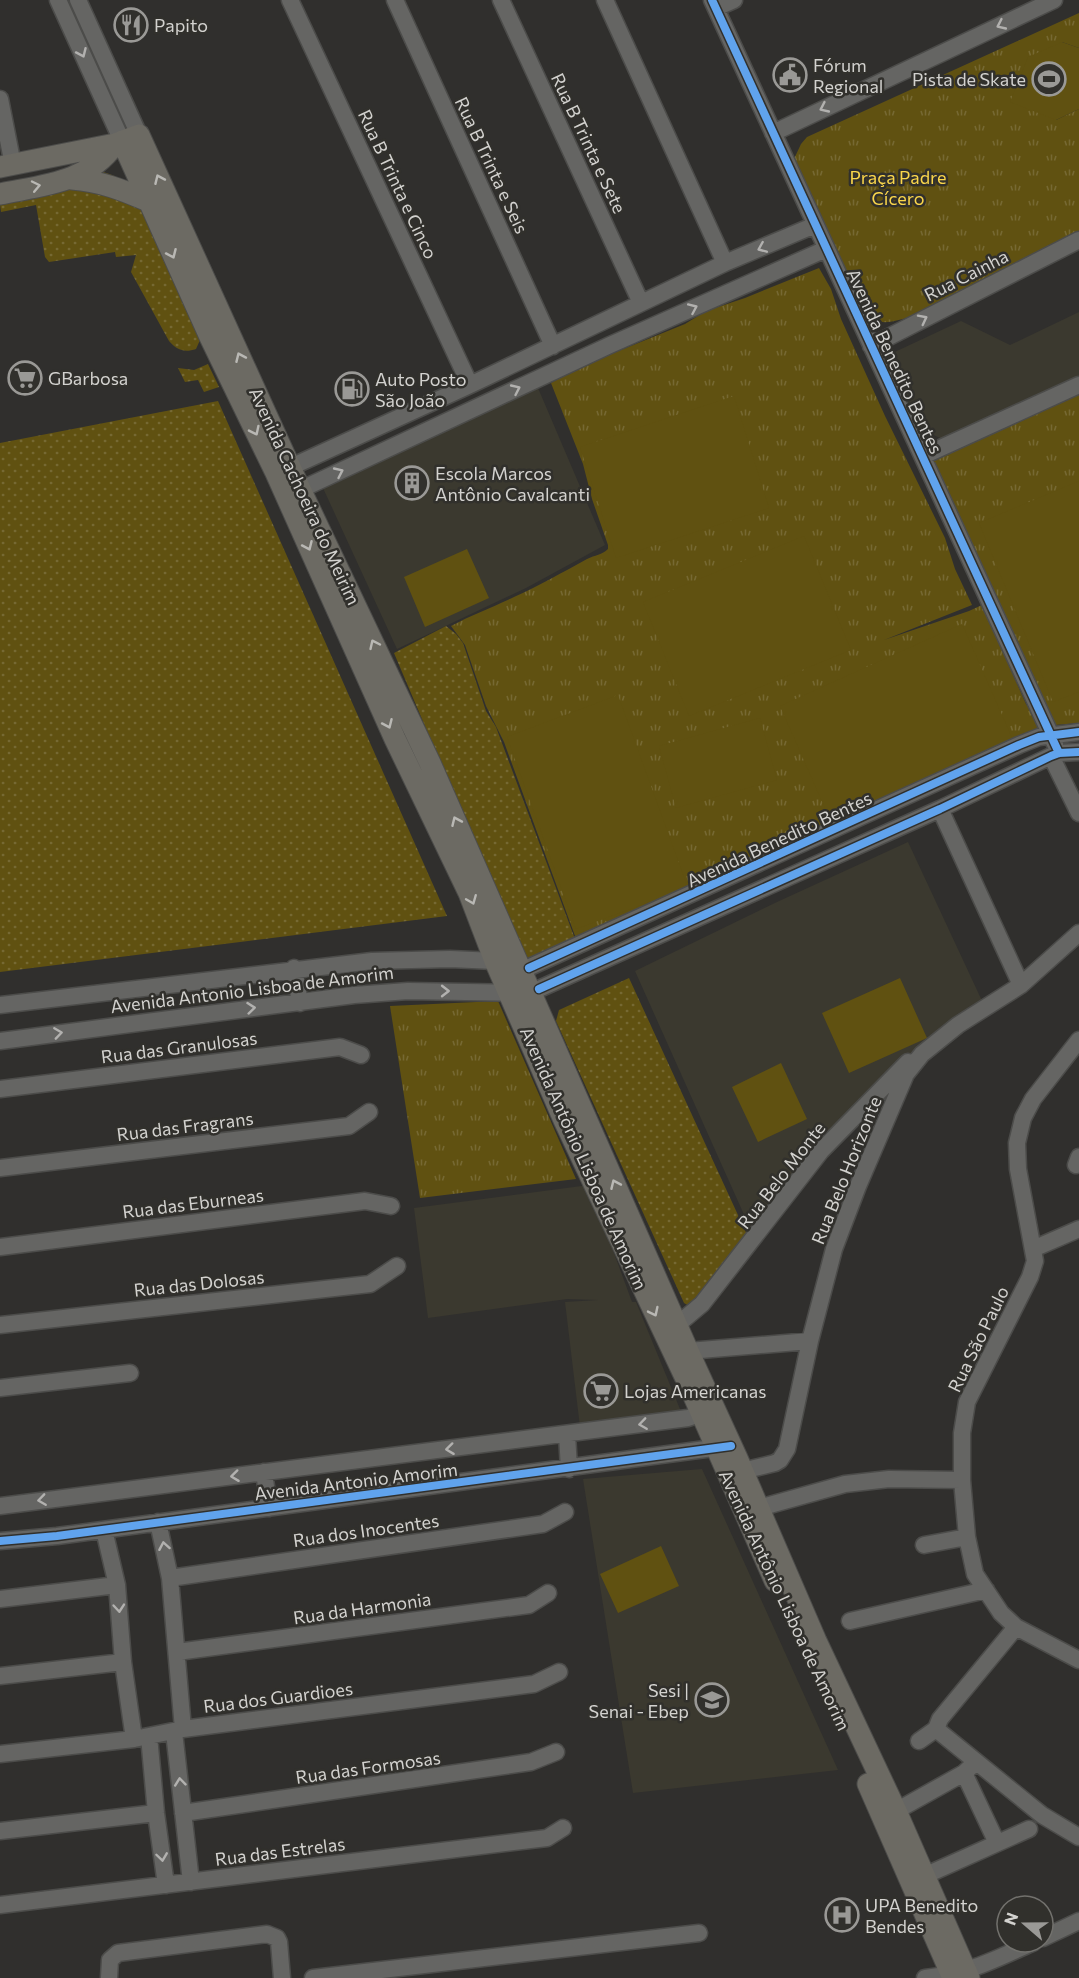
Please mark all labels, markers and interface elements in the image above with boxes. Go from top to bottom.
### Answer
restaurant icon: Papito [113,7,149,43]
place label: Papito [154,14,208,36]
one-way arrow [996,17,1007,29]
one-way arrow [75,47,87,58]
place label: Fórum Regional [813,54,883,97]
public building icon: Fórum Regional [772,57,808,93]
sports icon: Pista de Skate [1031,61,1067,97]
place label: Pista de Skate [912,68,1026,90]
street label: Rua B Trinta e Sete [547,69,631,217]
street label: Rua B Trinta e Seis [451,93,533,237]
one-way arrow [820,101,831,113]
street label: Rua B Trinta e Cinco [354,106,442,262]
park label: Praça Padre Cícero [850,166,946,209]
one-way arrow [155,175,167,186]
one-way arrow [31,180,41,193]
one-way arrow [757,240,768,252]
street label: Rua Cainha [920,244,1012,306]
one-way arrow [165,248,177,259]
street label: Avenida Benedito Bentes [842,265,948,457]
one-way arrow [686,303,697,315]
one-way arrow [917,315,928,326]
one-way arrow [236,352,248,363]
supermarket icon: GBarbosa [7,360,43,396]
place label: GBarbosa [48,367,128,389]
place label: Auto Posto São João [375,368,466,411]
fuel station icon: Auto Posto São João [334,371,370,407]
street label: Avenida Cachoeira do Meirim [245,384,365,608]
one-way arrow [509,384,520,396]
one-way arrow [248,424,259,435]
place label: Escola Marcos Antônio Cavalcanti [435,462,590,505]
building icon: Escola Marcos Antônio Cavalcanti [394,465,430,501]
one-way arrow [332,467,343,479]
one-way arrow [301,540,313,551]
one-way arrow [369,640,381,651]
one-way arrow [381,718,393,729]
street label: Avenida Benedito Bentes [683,786,875,892]
one-way arrow [451,817,463,828]
one-way arrow [465,894,477,905]
street label: Avenida Antonio Lisboa de Amorim [109,961,395,1017]
one-way arrow [441,985,450,997]
one-way arrow [247,1002,256,1015]
street label: Avenida Antônio Lisboa de Amorim [516,1023,652,1293]
one-way arrow [53,1027,63,1039]
street label: Rua das Granulosas [100,1027,258,1067]
street label: Rua Belo Horizonte [806,1093,886,1247]
street label: Rua das Fragrans [115,1107,255,1145]
street label: Rua Belo Monte [732,1117,830,1233]
one-way arrow [610,1179,622,1190]
street label: Rua das Eburneas [121,1183,265,1223]
street label: Rua das Dolosas [133,1265,265,1301]
street label: Rua São Paulo [943,1282,1013,1396]
one-way arrow [647,1306,659,1317]
supermarket icon: Lojas Americanas [583,1373,619,1409]
place label: Lojas Americanas [624,1380,766,1402]
one-way arrow [638,1417,648,1430]
one-way arrow [445,1442,454,1455]
street label: Avenida Antonio Amorim [253,1458,459,1504]
street label: Avenida Antônio Lisboa de Amorim [715,1466,855,1734]
one-way arrow [231,1469,240,1482]
one-way arrow [37,1494,46,1506]
street label: Rua dos Inocentes [292,1509,440,1551]
one-way arrow [158,1541,171,1551]
street label: Rua da Harmonia [292,1587,432,1629]
one-way arrow [112,1603,125,1612]
street label: Rua dos Guardioes [202,1677,354,1717]
place label: Sesi | Senai - Ebep [589,1679,689,1722]
school or university icon: Sesi | Senai - Ebep [694,1682,730,1718]
street label: Rua das Formosas [294,1746,442,1788]
one-way arrow [174,1778,186,1787]
street label: Rua das Estrelas [214,1832,346,1870]
one-way arrow [156,1853,168,1862]
place label: UPA Benedito Bendes [865,1894,978,1937]
north arrow [995,1894,1055,1954]
hospital icon: UPA Benedito Bendes [824,1897,860,1933]
text: N [999,1910,1021,1928]

